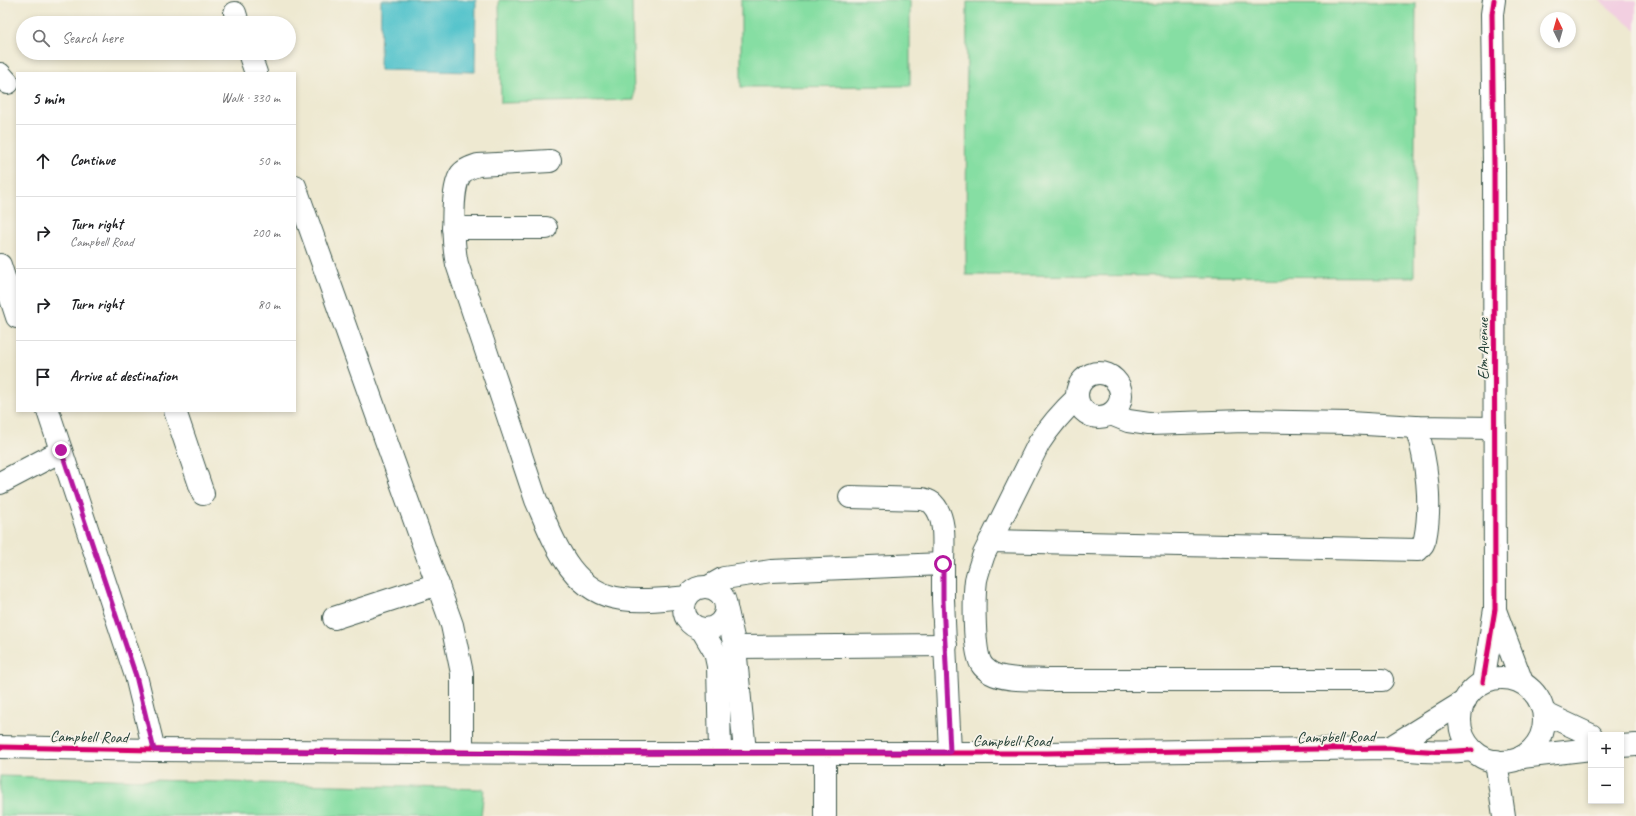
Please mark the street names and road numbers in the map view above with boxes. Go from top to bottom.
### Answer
street label: Elm Avenue [1473,316,1493,380]
street label: Campbell Road [50,726,131,748]
street label: Campbell Road [1297,726,1378,748]
street label: Campbell Road [973,731,1054,751]

